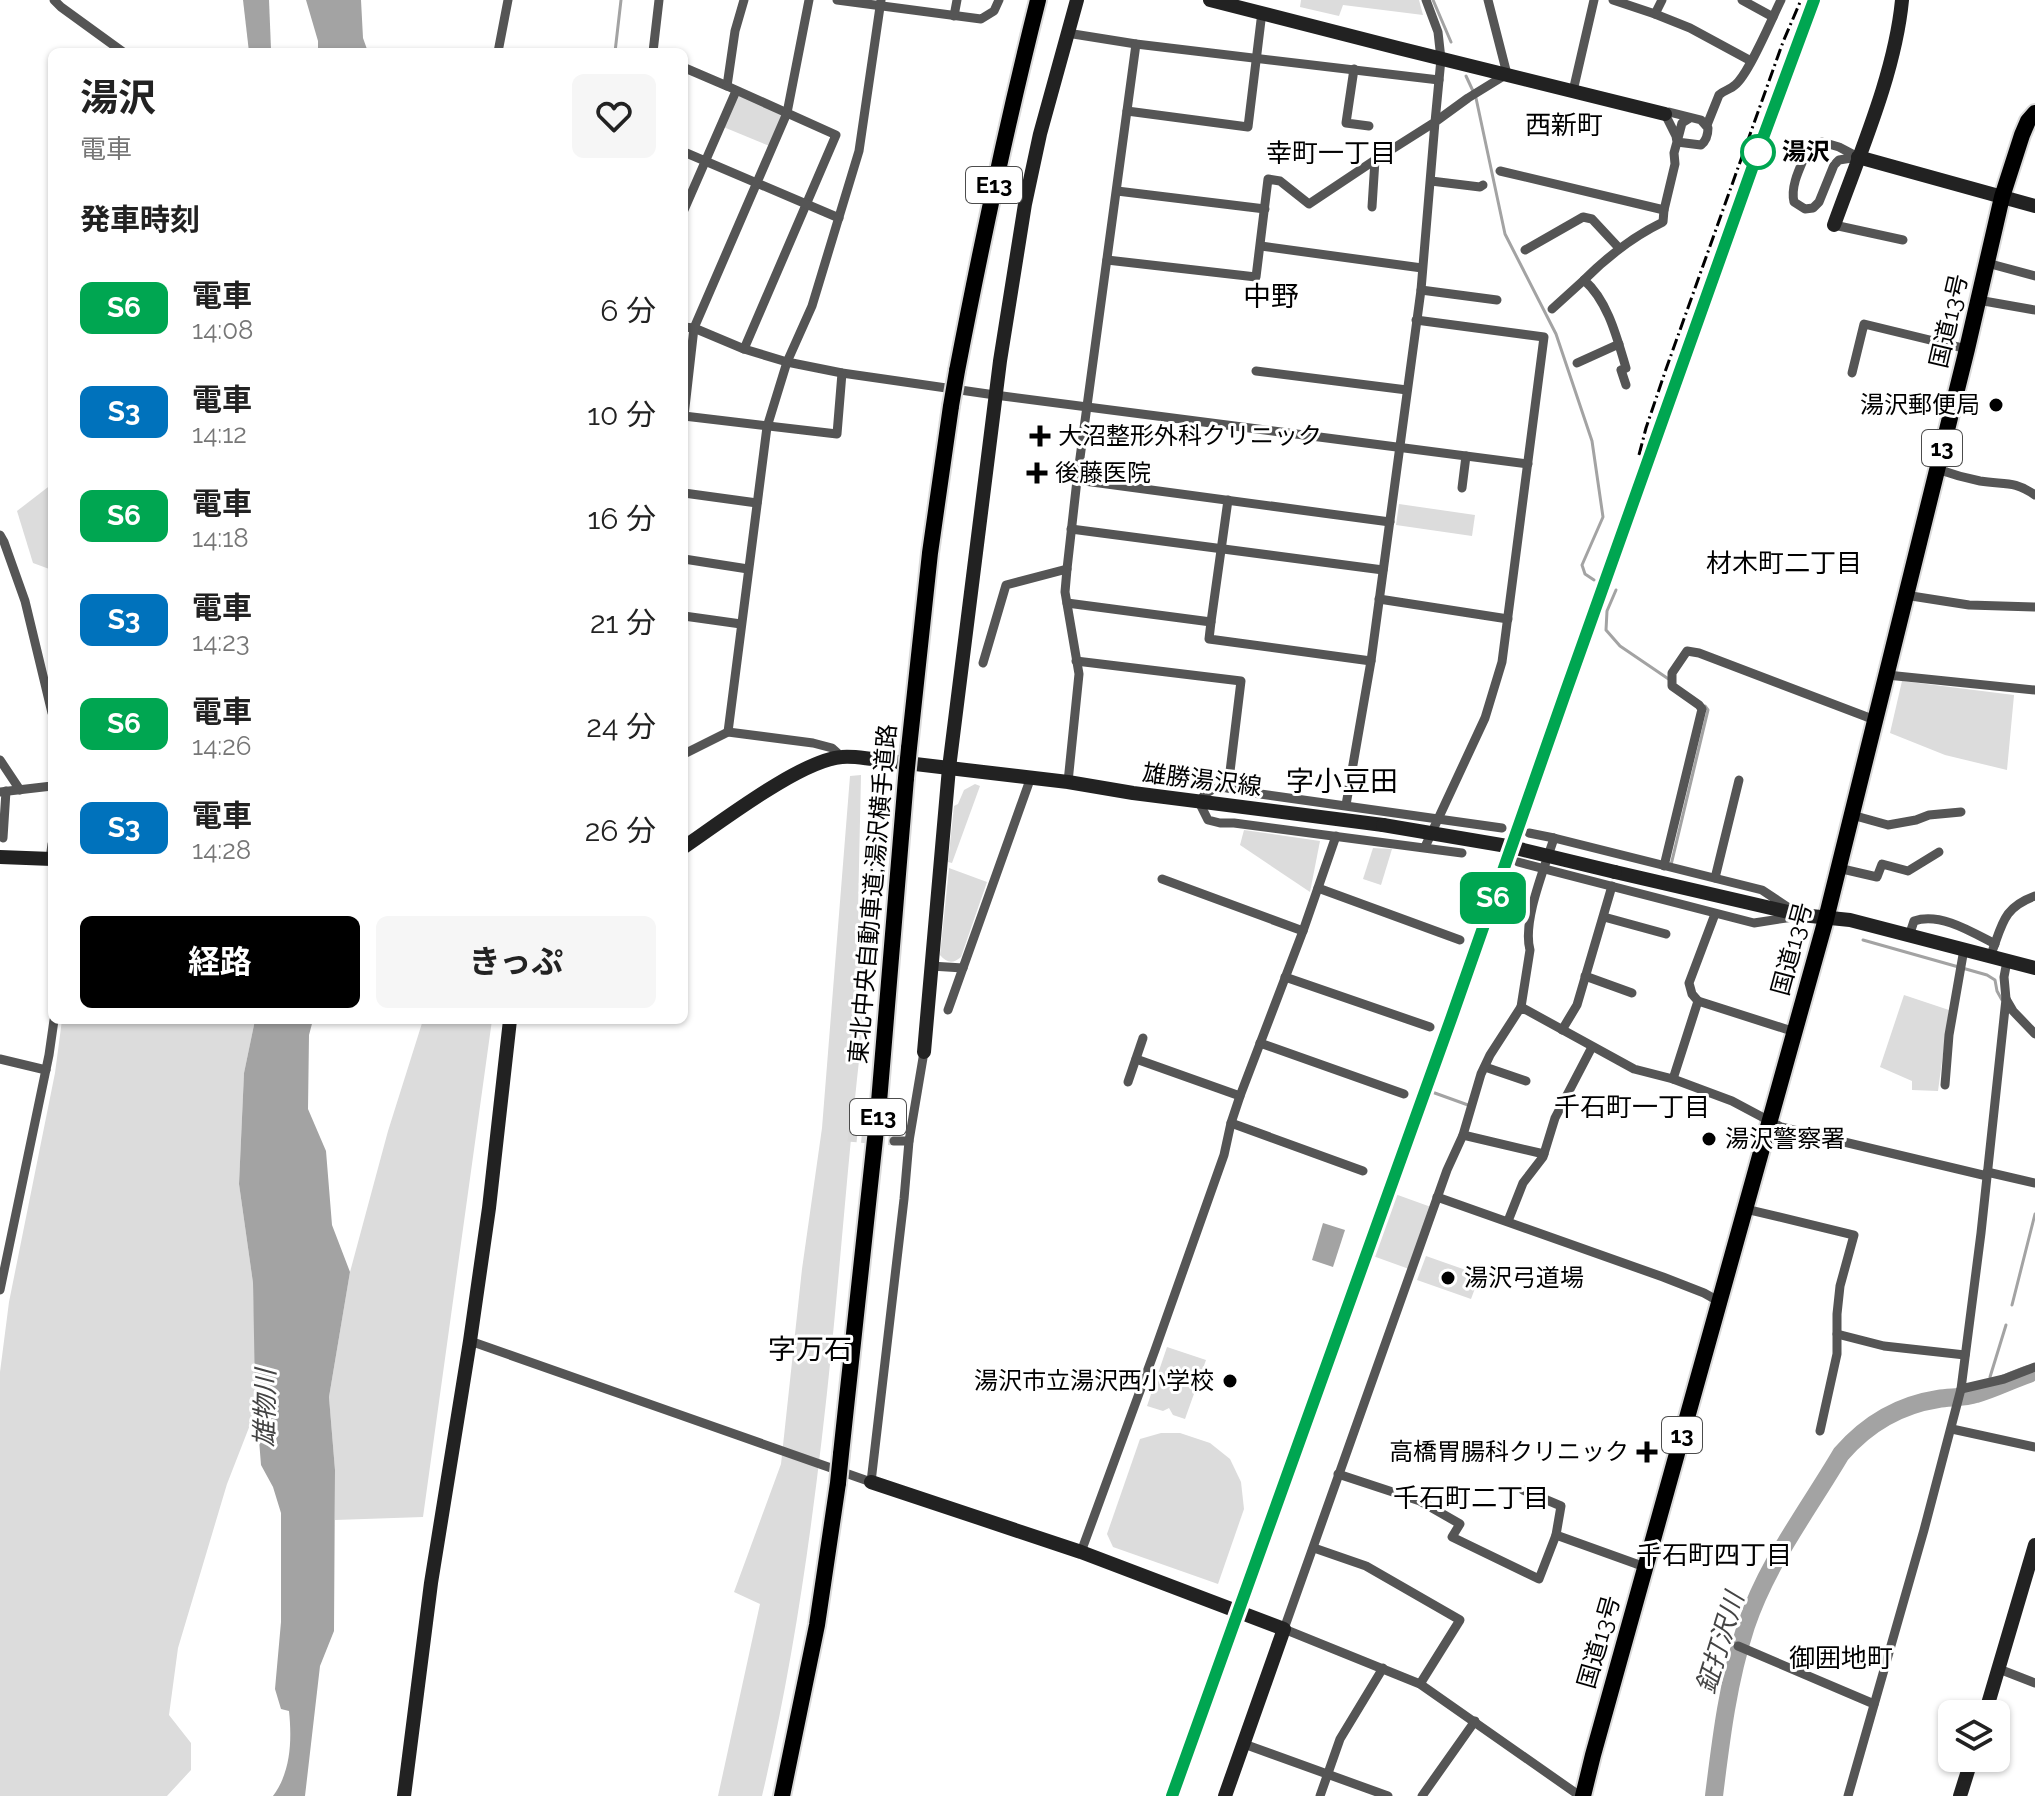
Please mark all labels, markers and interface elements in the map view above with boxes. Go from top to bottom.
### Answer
button: heart [572,74,656,158]
text: 湯沢 [80,75,156,120]
district label: 西新町 [1525,110,1603,140]
text: 電車 [80,134,132,164]
marker: 湯沢 [1741,135,1775,169]
place label: 湯沢 [1782,137,1830,166]
district label: 幸町一丁目 [1266,138,1396,168]
road number: E13 [966,167,1022,203]
text: 発車時刻 [80,202,200,237]
street label: 国道13号 [1924,271,1973,370]
text: 電車 [192,278,252,313]
district label: 中野 [1243,280,1299,313]
text: S6 [107,291,141,324]
text: 6 分 [600,293,656,328]
text: 14:08 [192,315,254,345]
text: 電車 [192,382,252,417]
place label: 湯沢郵便局 [1860,390,1980,419]
text: S3 [108,395,140,428]
marker: 湯沢郵便局 [1987,396,2005,414]
text: 10 分 [587,397,656,432]
text: 14:12 [192,419,247,449]
place label: 大沼整形外科クリニック [1058,421,1322,450]
marker: 大沼整形外科クリニック [1029,425,1051,447]
road number: 13 [1922,430,1962,466]
place label: 後藤医院 [1055,458,1151,487]
marker: 後藤医院 [1026,462,1048,484]
text: 電車 [192,486,252,521]
text: S6 [107,499,141,532]
text: 16 分 [587,501,656,536]
text: 14:18 [192,523,249,553]
district label: 材木町二丁目 [1706,548,1862,578]
text: 電車 [192,590,252,625]
text: S3 [108,603,140,636]
text: 21 分 [590,605,656,640]
text: 14:23 [192,627,250,657]
text: 電車 [192,694,252,729]
text: S6 [107,707,141,740]
text: 24 分 [586,709,656,744]
street label: 東北中央自動車道;湯沢横手道路 [843,723,902,1065]
text: 14:26 [192,731,251,761]
street label: 雄勝湯沢線 [1141,758,1263,801]
district label: 字小豆田 [1286,765,1398,798]
text: 電車 [192,798,252,833]
text: S3 [108,811,140,844]
text: 26 分 [585,813,656,848]
text: 14:28 [192,835,251,865]
line badge: S6 [1457,872,1529,924]
text: S6 [1476,881,1510,914]
street label: 国道13号 [1765,899,1818,999]
button: 経路 [80,916,360,1008]
button: きっぷ [376,916,656,1008]
district label: 千石町一丁目 [1554,1092,1710,1122]
road number: E13 [850,1099,906,1135]
place label: 湯沢警察署 [1725,1124,1845,1153]
marker: 湯沢警察署 [1700,1130,1718,1148]
place label: 湯沢弓道場 [1464,1263,1584,1292]
marker: 湯沢弓道場 [1439,1269,1457,1287]
district label: 字万石 [768,1333,852,1366]
water label: 雄物川 [249,1366,281,1447]
place label: 湯沢市立湯沢西小学校 [974,1366,1214,1395]
marker: 湯沢市立湯沢西小学校 [1221,1372,1239,1390]
road number: 13 [1662,1417,1702,1453]
place label: 高橋胃腸科クリニック [1389,1437,1629,1466]
marker: 高橋胃腸科クリニック [1636,1441,1658,1463]
district label: 千石町二丁目 [1393,1483,1549,1513]
district label: 千石町四丁目 [1636,1540,1792,1570]
water label: 鉦打沢川 [1690,1586,1750,1697]
street label: 国道13号 [1571,1592,1626,1692]
district label: 御囲地町 [1789,1643,1893,1673]
map controls [1938,1700,2010,1772]
button: layers [1938,1700,2010,1772]

